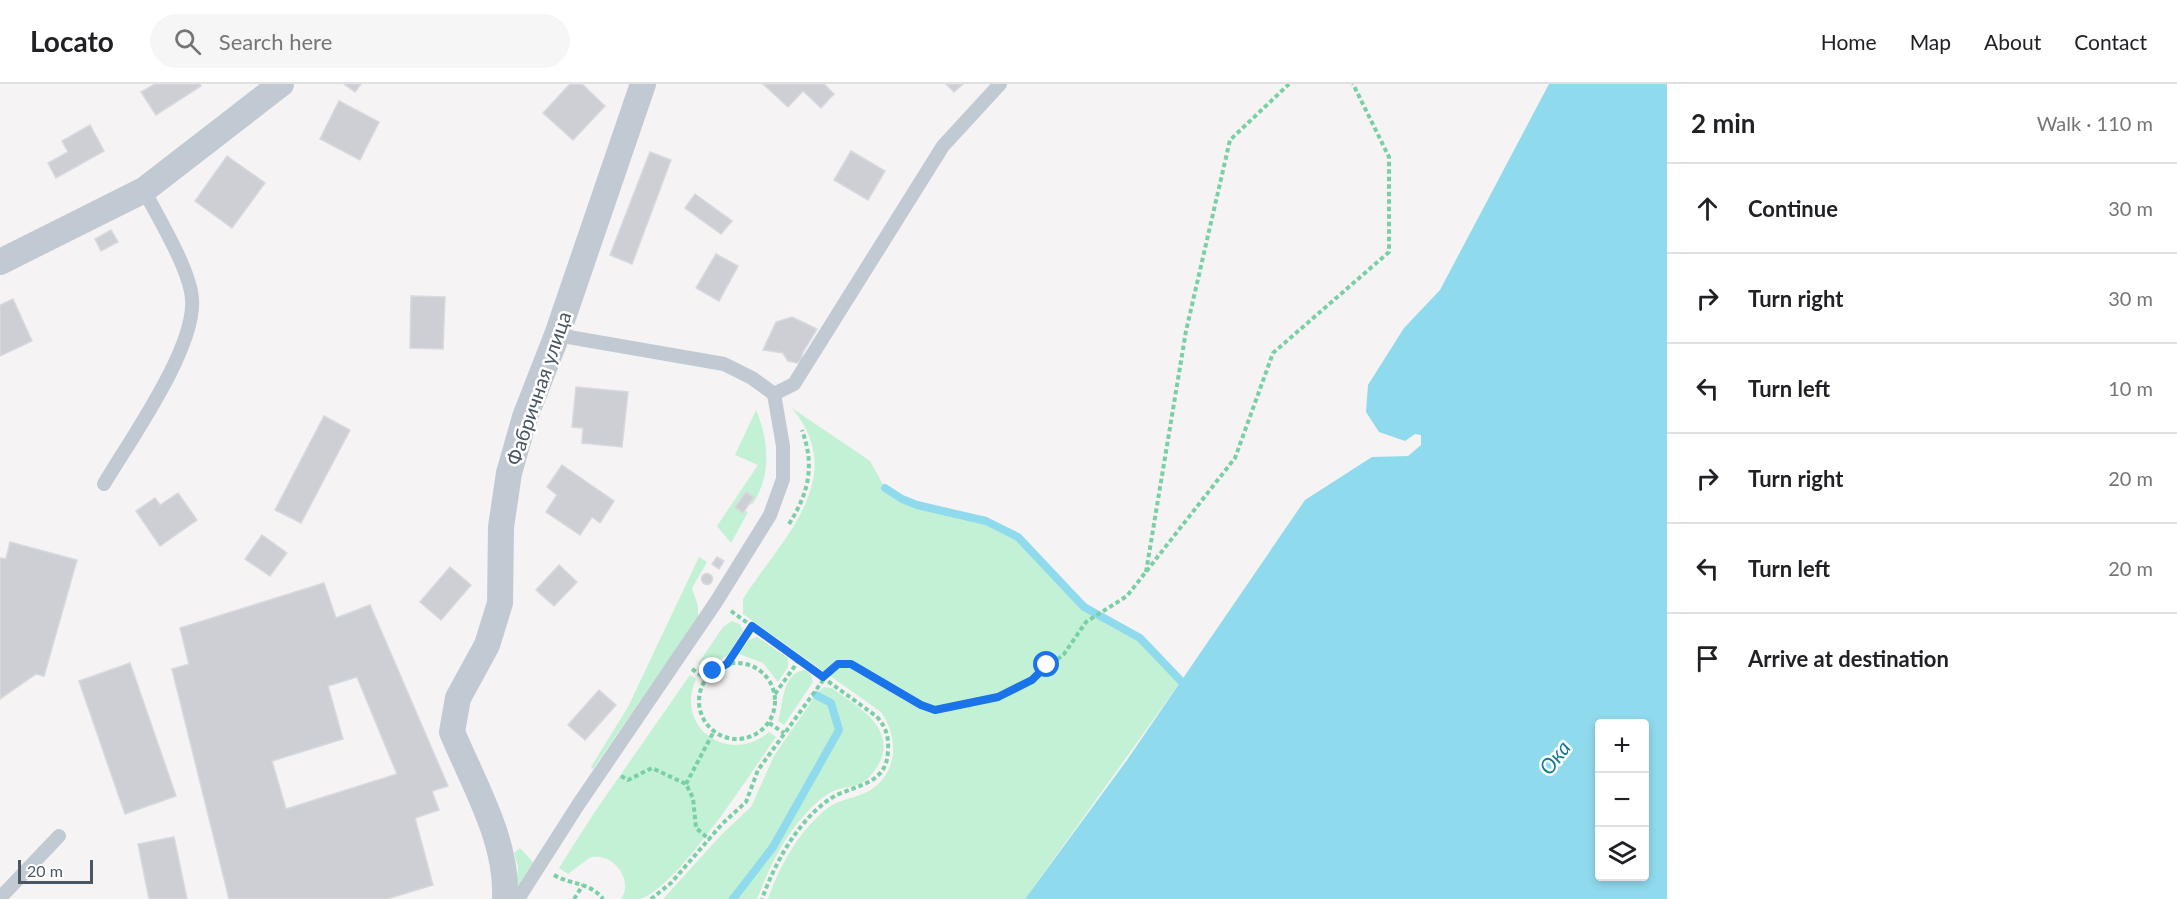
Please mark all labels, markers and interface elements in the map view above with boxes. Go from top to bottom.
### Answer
search box [150,14,570,68]
text: Locato [30,24,114,58]
icon: search [171,25,204,58]
text: Search here [219,28,332,55]
text: Home [1821,29,1877,54]
text: Map [1910,29,1951,54]
text: About [1984,29,2041,54]
text: Contact [2074,29,2147,54]
text: 2 min [1691,107,1755,139]
text: Walk · 110 m [2037,111,2153,135]
icon: ahead [1691,192,1724,225]
text: Continue [1748,195,1838,222]
text: 30 m [2108,196,2153,220]
icon: right [1691,282,1724,315]
text: Turn right [1748,285,1843,312]
text: 30 m [2108,286,2153,310]
street label: Фабричная улица [500,308,576,468]
icon: left [1691,372,1724,405]
text: Turn left [1748,375,1830,402]
text: 10 m [2108,376,2153,400]
icon: right [1691,462,1724,495]
text: Turn right [1748,465,1843,492]
text: 20 m [2108,466,2153,490]
icon: left [1691,552,1724,585]
text: Turn left [1748,555,1830,582]
text: 20 m [2108,556,2153,580]
icon: arrive [1691,642,1724,675]
text: Arrive at destination [1748,645,1949,672]
route start [1033,651,1059,677]
route end [699,657,725,683]
map controls [1595,719,1649,881]
button: + [1595,719,1649,773]
water label: Ока [1533,735,1575,779]
button: − [1595,773,1649,827]
button: layers [1595,827,1649,881]
scale bar [18,857,93,884]
text: 20 m [27,861,63,880]

